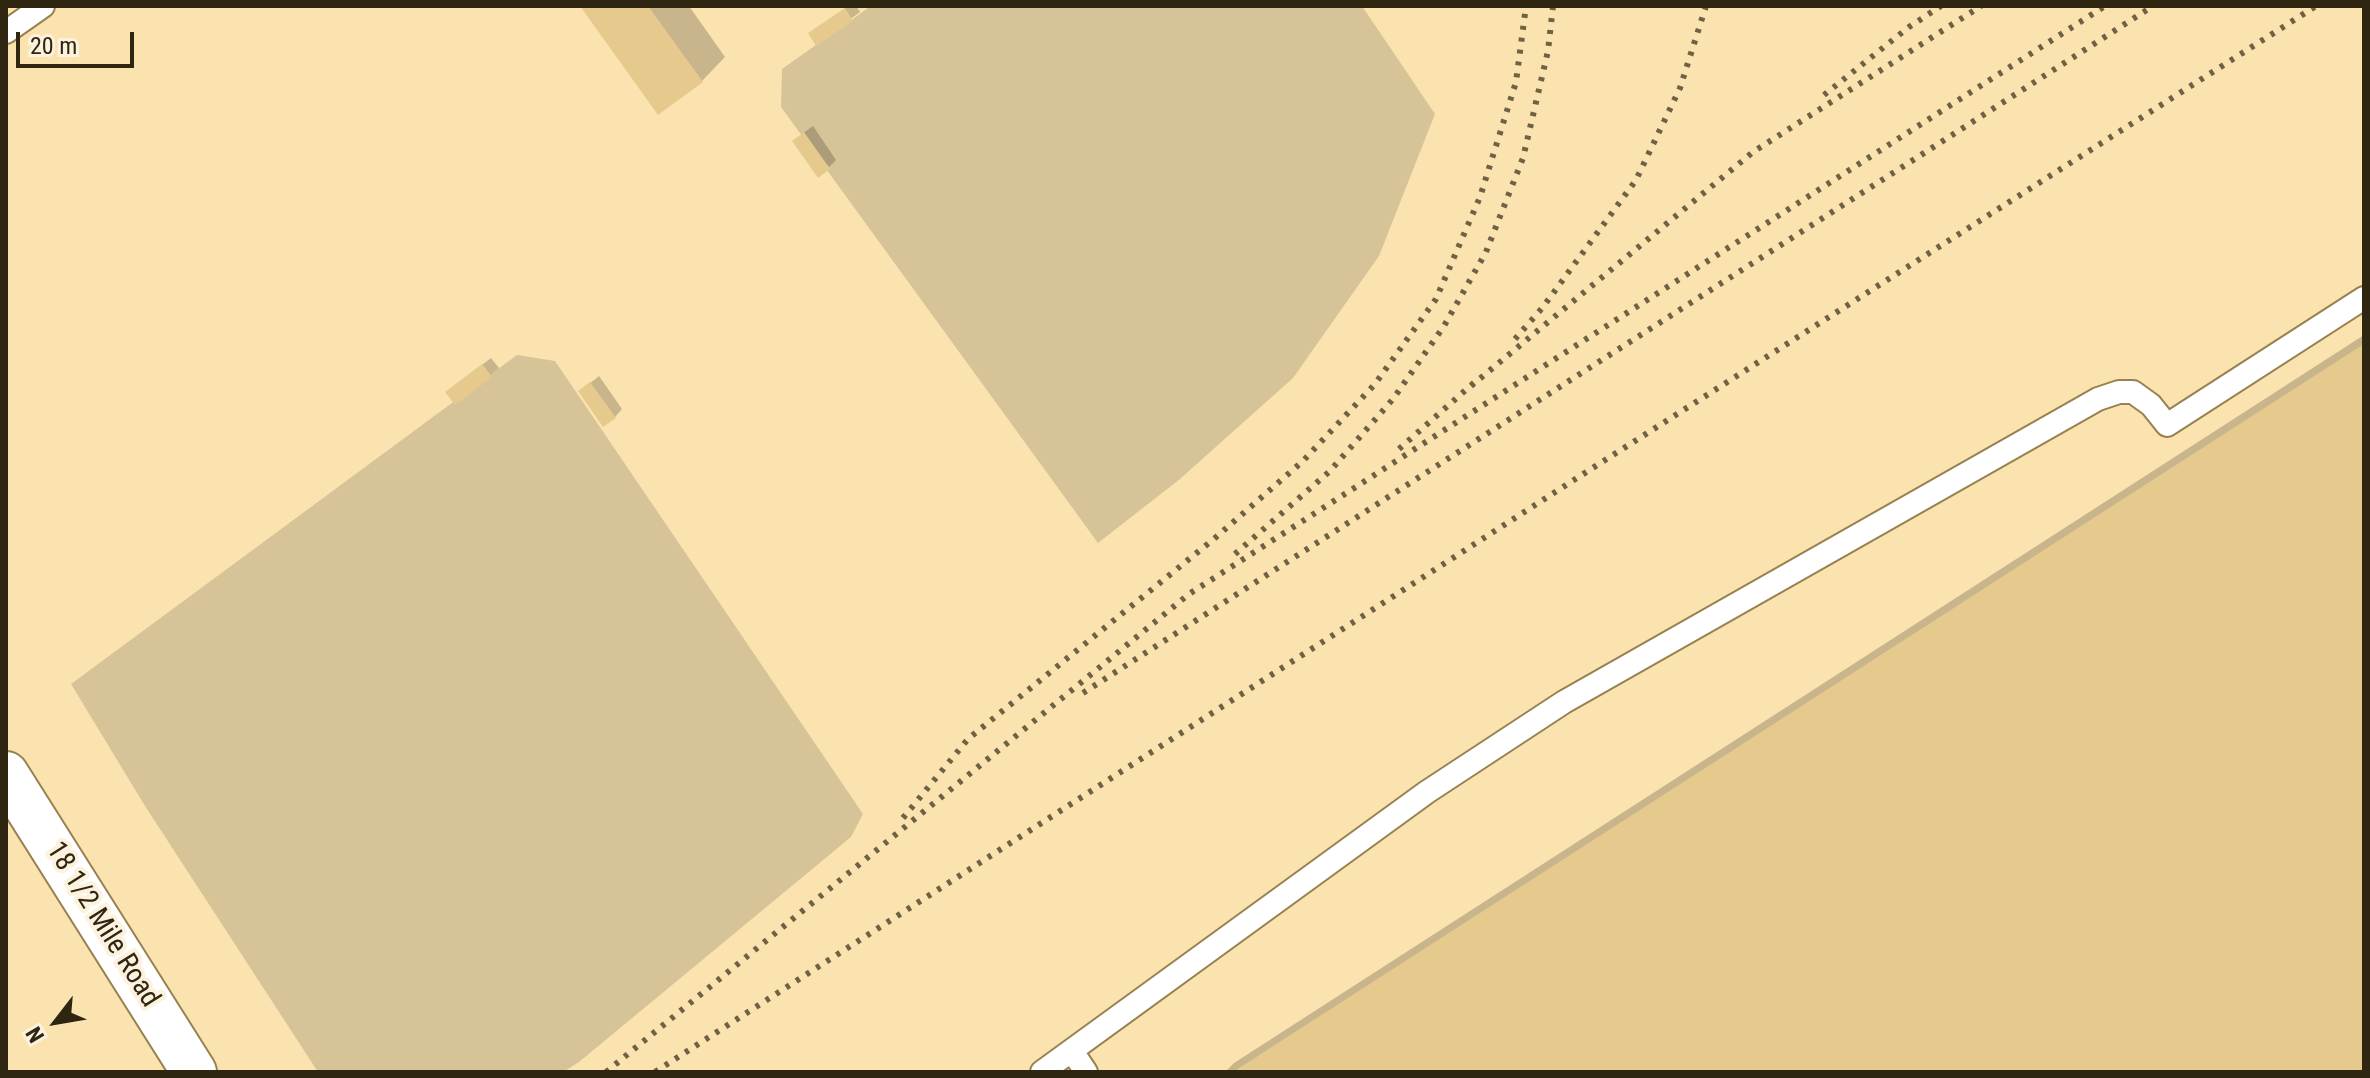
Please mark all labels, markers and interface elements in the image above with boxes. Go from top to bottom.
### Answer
scale bar [20,16,138,66]
text: 20 m [30,32,77,60]
street label: 18 1/2 Mile Road [38,836,166,1014]
north arrow [16,982,96,1062]
text: N [21,1022,49,1047]

